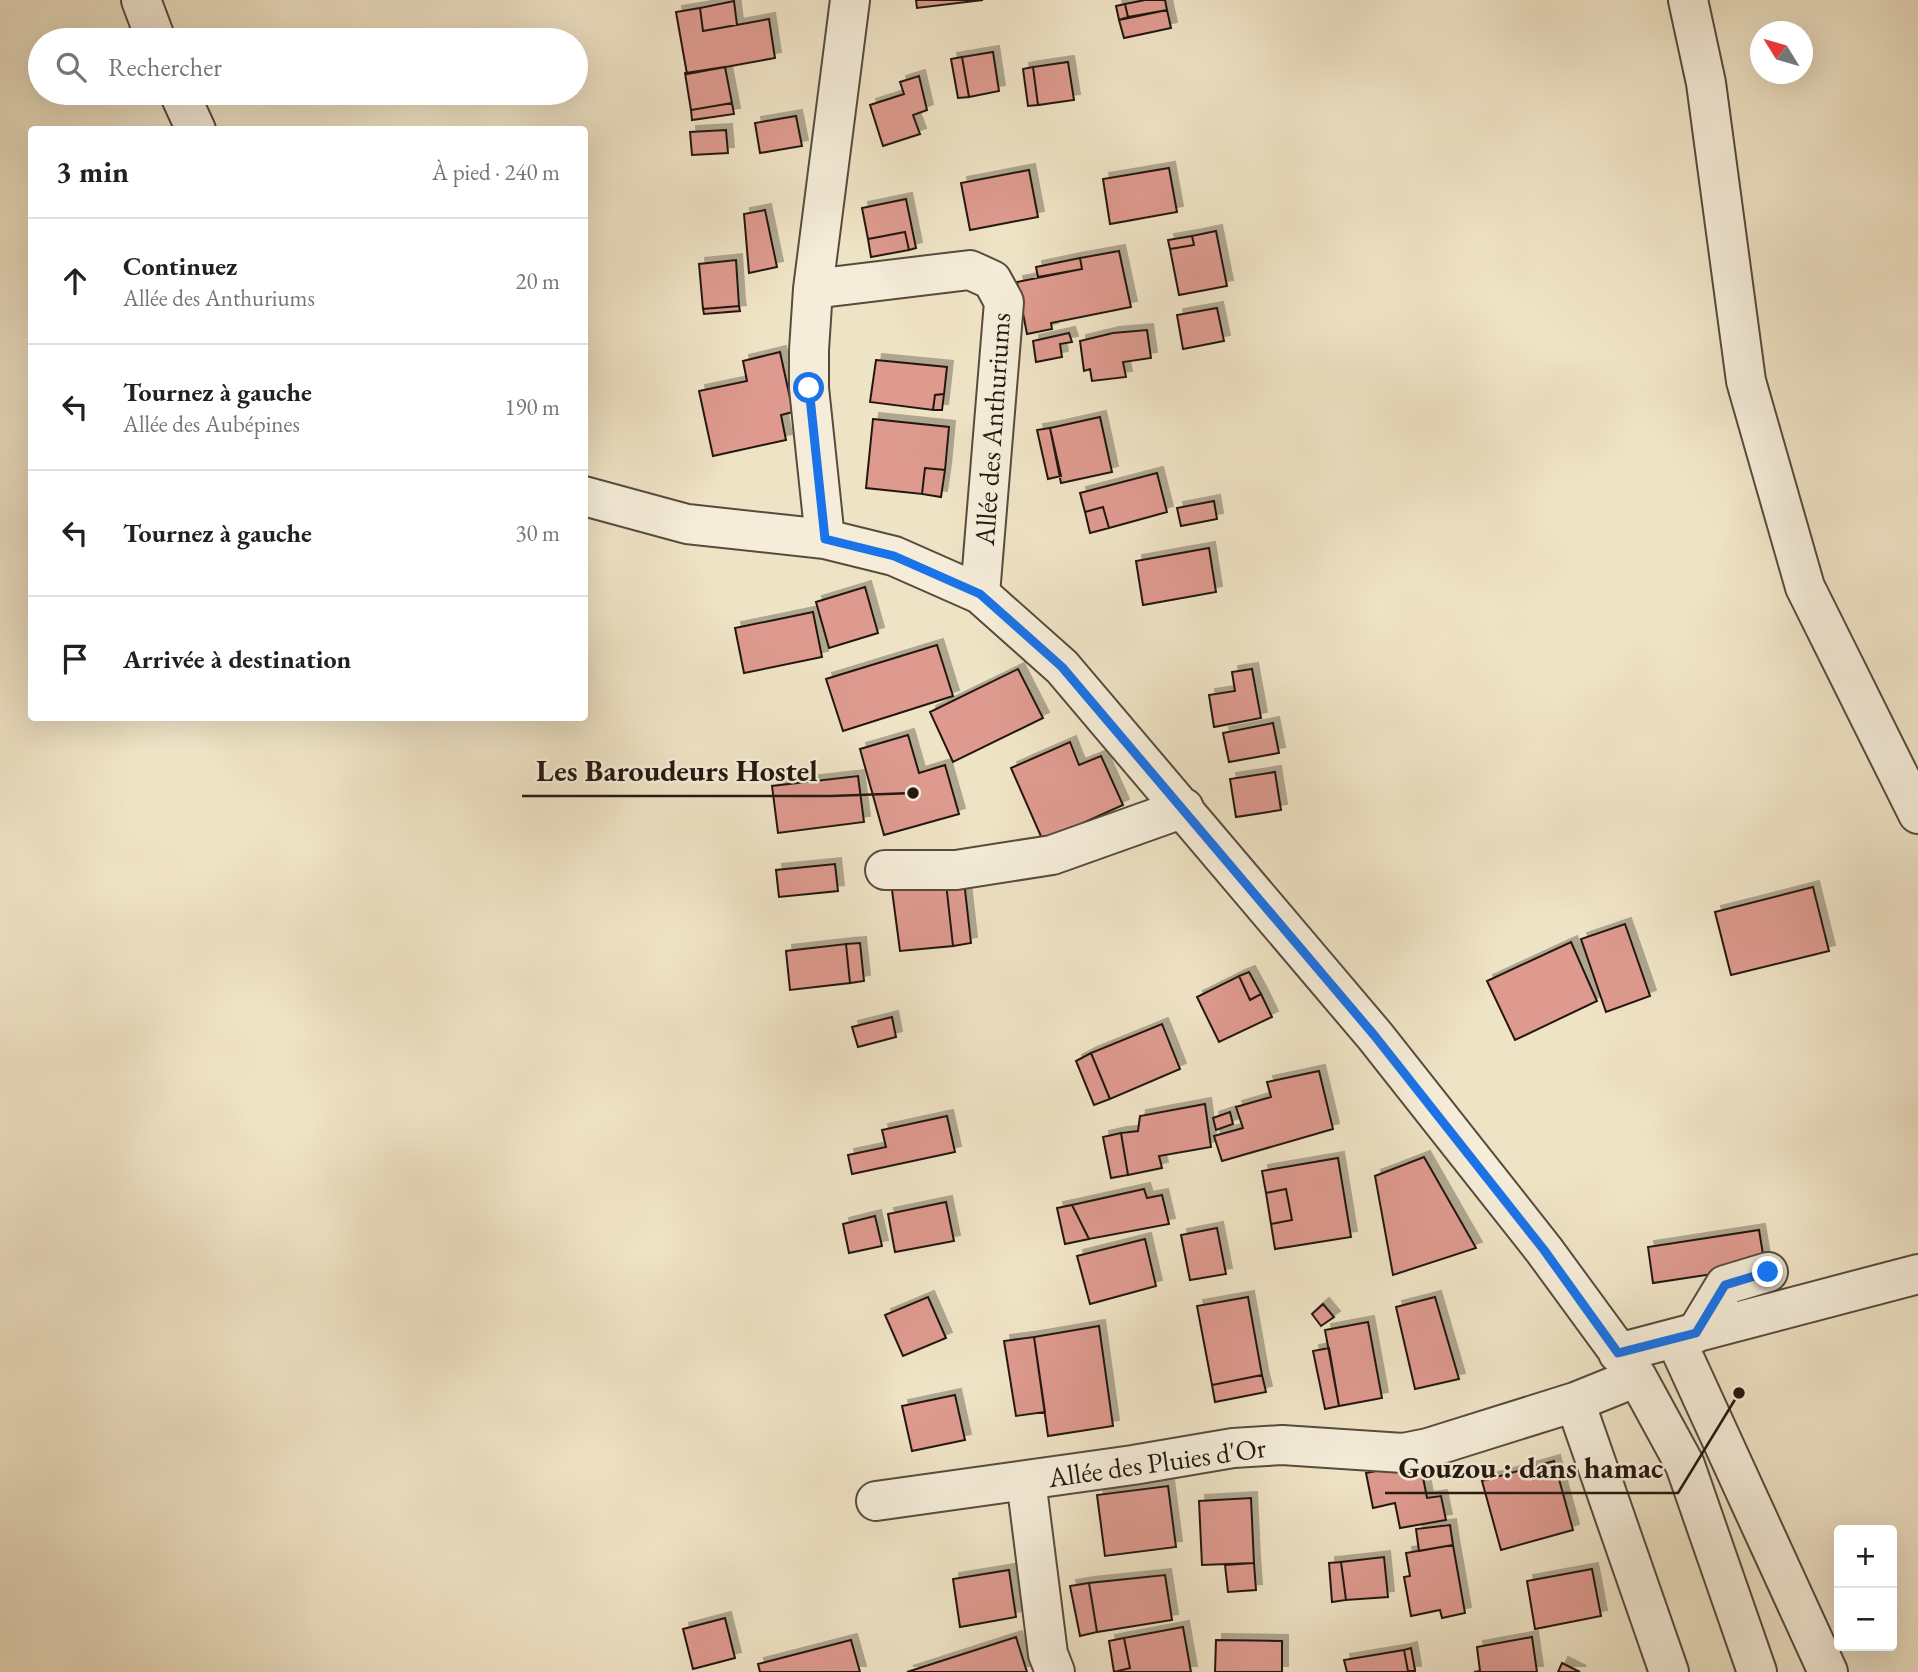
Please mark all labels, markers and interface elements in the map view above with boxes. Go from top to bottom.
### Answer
north arrow [1750,21,1813,84]
search box [28,28,588,105]
icon: search [52,48,90,86]
text: Rechercher [108,50,222,84]
text: 3 min [56,152,129,191]
text: À pied · 240 m [432,157,560,187]
text: Continuez [123,249,237,283]
icon: ahead [56,262,94,300]
text: 20 m [515,266,560,296]
text: Allée des Anthuriums [123,283,315,313]
street label: Allée des Anthuriums [966,311,1018,548]
route start [793,372,824,403]
text: Tournez à gauche [123,375,312,409]
icon: left [56,388,94,426]
text: 190 m [504,392,560,422]
text: Allée des Aubépines [123,409,300,439]
icon: left [56,514,94,552]
text: Tournez à gauche [123,516,312,550]
text: 30 m [515,518,560,548]
icon: arrive [56,640,94,678]
text: Arrivée à destination [123,642,351,676]
callout: Les Baroudeurs Hostel [522,745,831,796]
text: Les Baroudeurs Hostel [536,751,818,790]
route end [1752,1256,1783,1287]
street label: Allée des Pluies d'Or [1045,1429,1269,1495]
callout: Gouzou : dans hamac [1385,1442,1678,1493]
text: Gouzou : dans hamac [1399,1448,1663,1487]
map controls [1834,1525,1897,1651]
button: + [1834,1525,1897,1588]
button: − [1834,1588,1897,1651]

